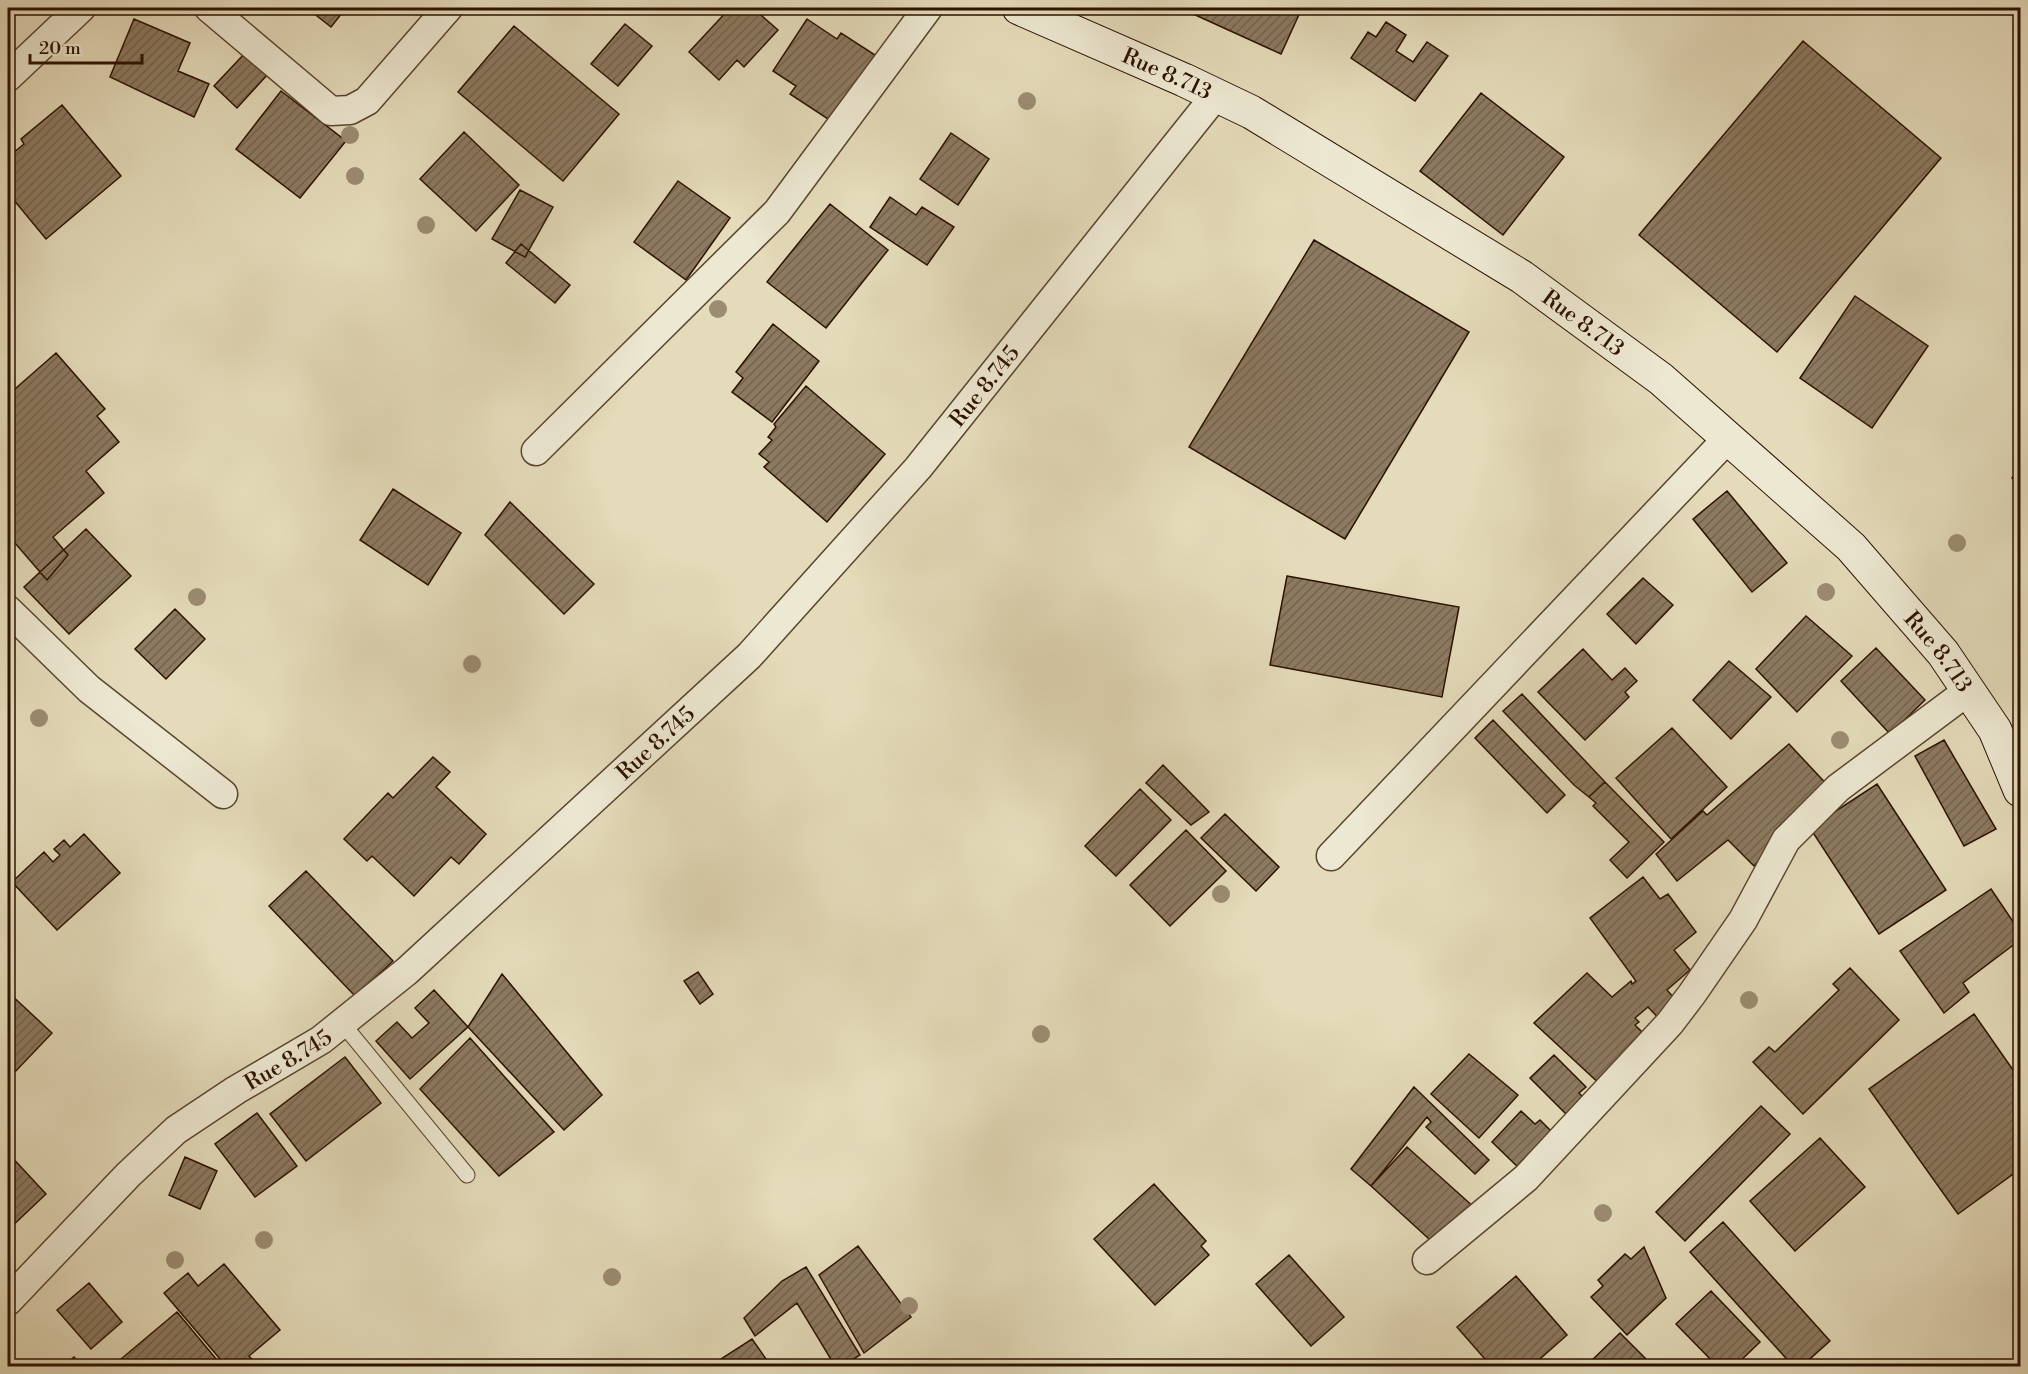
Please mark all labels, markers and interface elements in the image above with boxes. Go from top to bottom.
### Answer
scale bar [30,27,142,65]
text: 20 m [39,37,81,60]
street label: Rue 8.713 [1118,43,1216,106]
street label: Rue 8.713 [1536,284,1629,363]
street label: Rue 8.745 [944,340,1026,433]
street label: Rue 8.713 [1898,606,1977,698]
street label: Rue 8.745 [611,701,701,786]
street label: Rue 8.745 [240,1024,338,1097]

